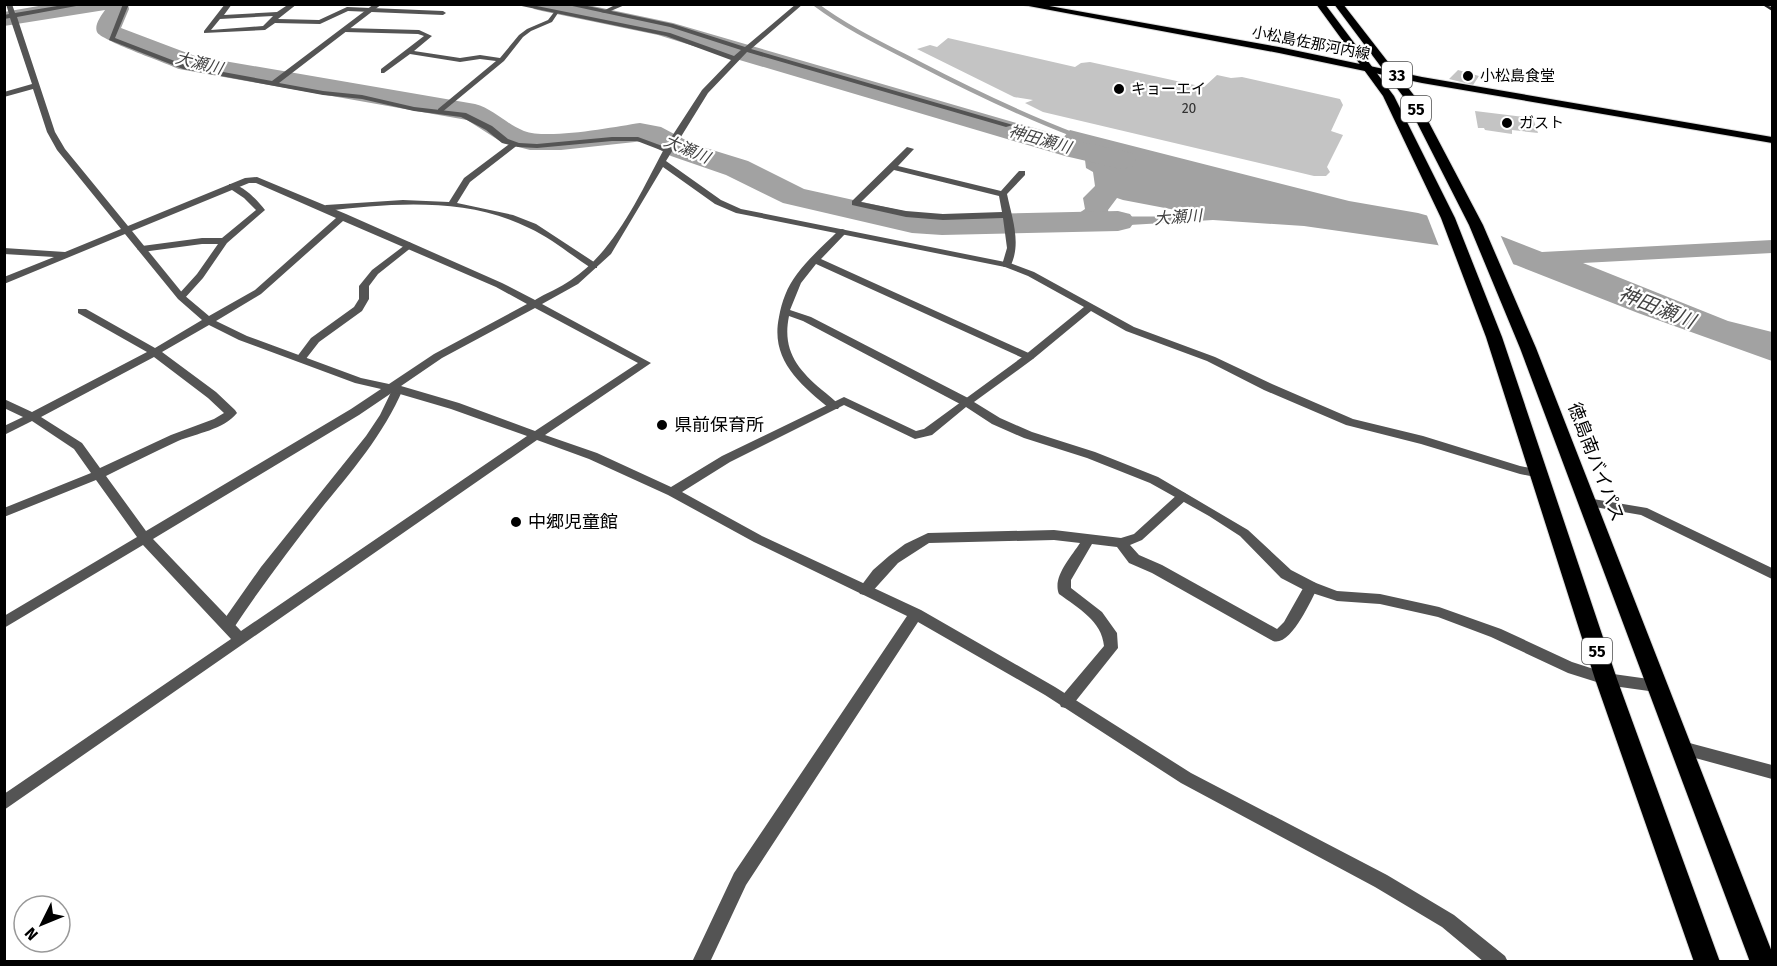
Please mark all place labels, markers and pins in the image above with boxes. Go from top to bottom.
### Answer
place label: 小松島食堂 [1480,67,1555,85]
marker: 小松島食堂 [1461,69,1475,83]
place label: キョーエイ [1131,80,1206,98]
marker: キョーエイ [1112,82,1126,96]
place label: ガスト [1519,114,1564,132]
marker: ガスト [1500,116,1514,130]
place label: 県前保育所 [674,414,764,436]
marker: 県前保育所 [655,418,669,432]
place label: 中郷児童館 [528,511,618,533]
marker: 中郷児童館 [509,515,523,529]

